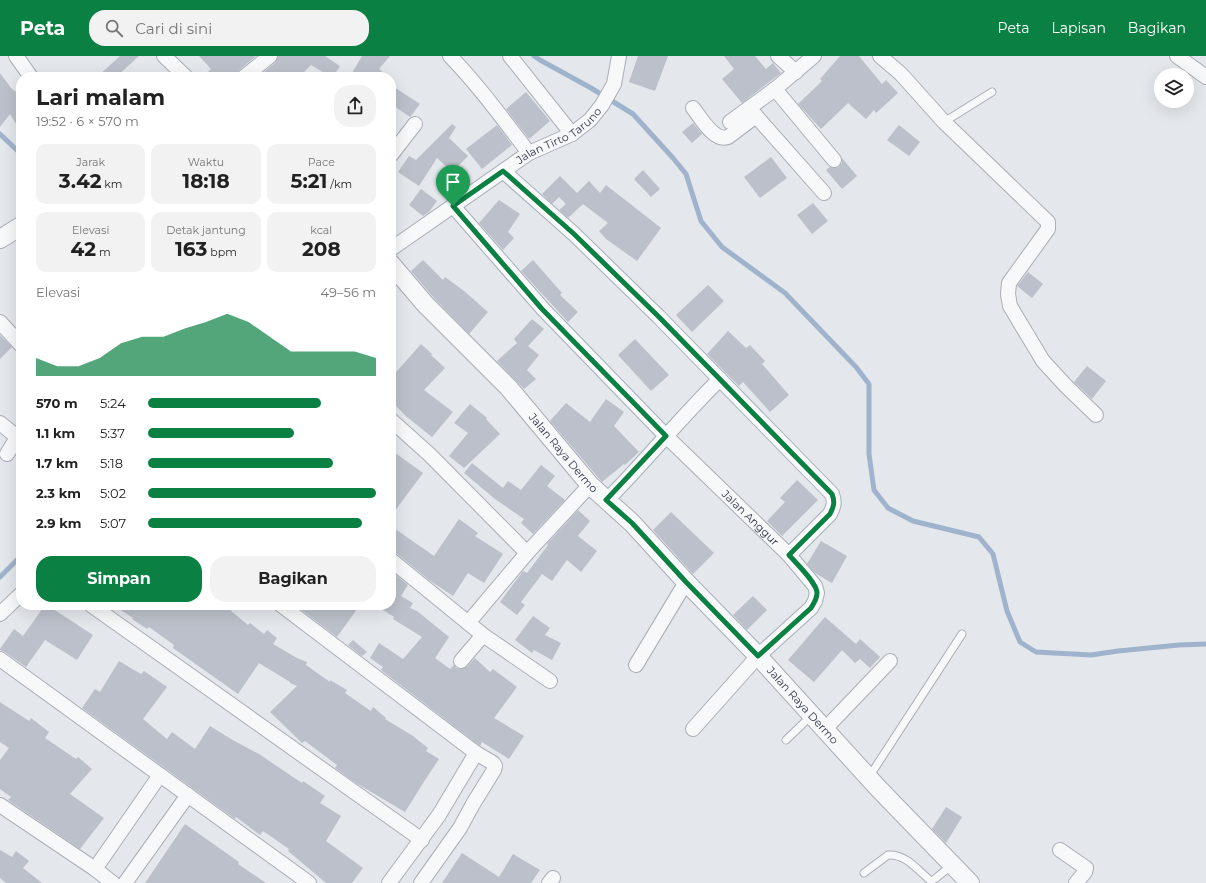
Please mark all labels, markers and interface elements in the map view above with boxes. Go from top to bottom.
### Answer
search box [89,10,369,46]
text: Peta [20,17,65,40]
icon: search [103,17,125,39]
text: Cari di sini [135,19,212,38]
text: Peta [998,19,1030,37]
text: Lapisan [1052,19,1106,37]
text: Bagikan [1128,19,1186,37]
map controls [1154,68,1194,108]
button: layers [1154,68,1194,108]
text: Lari malam [36,84,165,111]
button: share [334,85,376,127]
street label: Jalan Tirto Taruno [512,104,604,167]
text: 19:52 · 6 × 570 m [36,113,139,129]
text: Jarak [76,155,105,169]
text: Waktu [188,155,224,169]
text: Pace [308,155,335,169]
pin [436,165,470,206]
text: 3.42 [59,169,101,193]
text: 18:18 [182,169,230,193]
text: 5:21 [291,169,327,193]
icon: arrive [442,171,464,193]
text: km [101,177,123,191]
text: /km [327,177,352,191]
text: Elevasi [72,223,109,237]
text: Detak jantung [166,223,246,237]
text: kcal [310,223,332,237]
text: 42 [71,237,96,261]
text: 163 [175,237,207,261]
text: 208 [302,237,341,261]
text: m [96,245,111,259]
text: bpm [207,245,237,259]
text: Elevasi [36,284,80,300]
text: 49–56 m [321,284,376,300]
text: 570 m [36,395,78,411]
text: 5:24 [100,395,126,411]
street label: Jalan Raya Dermo [525,409,601,496]
text: 1.1 km [36,425,75,441]
text: 5:37 [100,425,125,441]
text: 1.7 km [36,455,78,471]
text: 5:18 [100,455,123,471]
text: 2.3 km [36,485,81,501]
text: 5:02 [100,485,126,501]
street label: Jalan Anggur [718,486,782,548]
text: 2.9 km [36,515,81,531]
text: 5:07 [100,515,126,531]
button: Simpan [36,556,202,602]
button: Bagikan [210,556,376,602]
street label: Jalan Raya Dermo [763,663,842,747]

